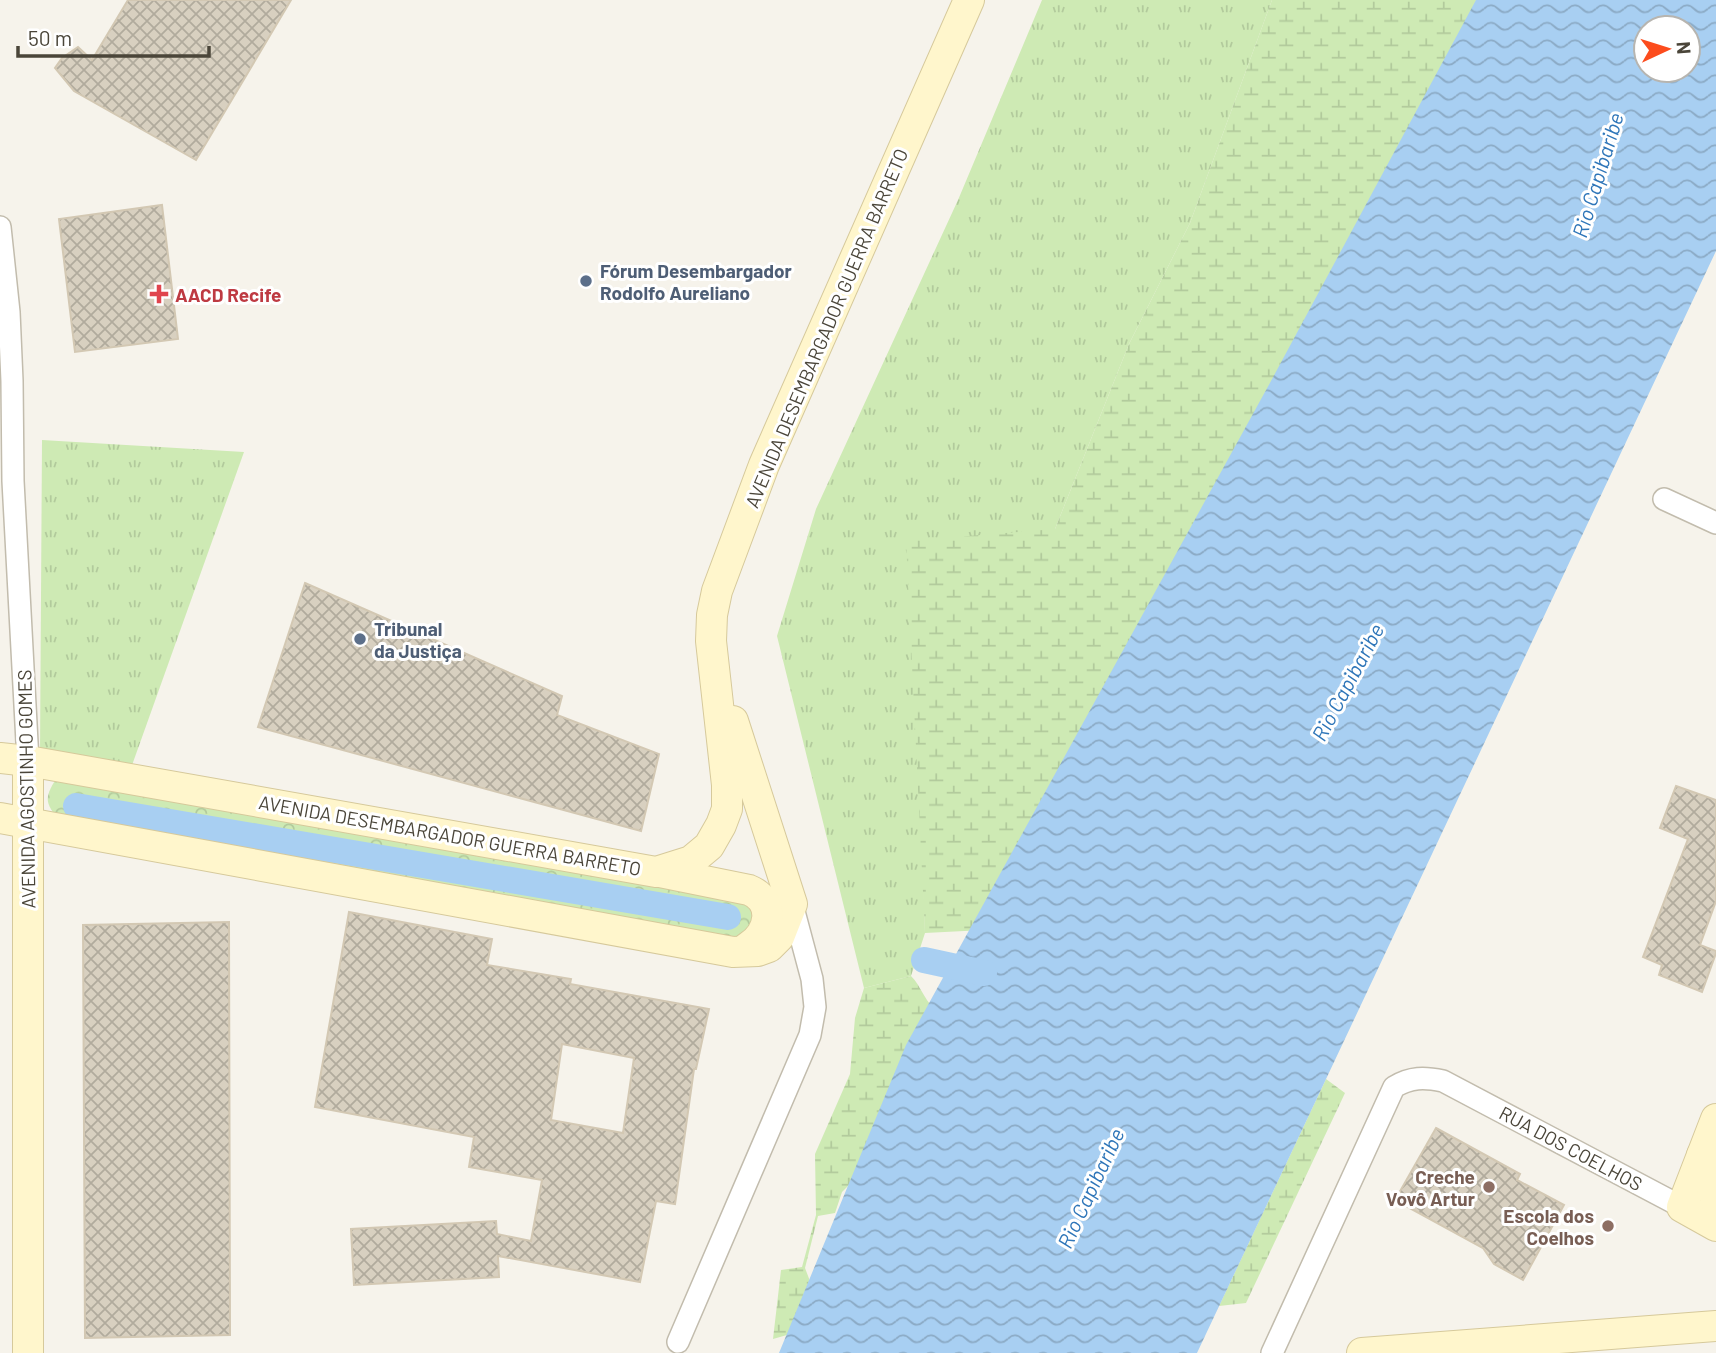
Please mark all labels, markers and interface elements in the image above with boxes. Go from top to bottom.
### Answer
scale bar [18,14,208,58]
north arrow [1632,14,1702,84]
text: 50 m [28,25,72,50]
text: N [1673,41,1696,55]
water label: Rio Capibaribe [1566,110,1628,240]
street label: AVENIDA DESEMBARGADOR GUERRA BARRETO [740,145,912,511]
place label: Fórum Desembargador Rodolfo Aureliano [600,259,793,304]
marker: Fórum Desembargador Rodolfo Aureliano [578,273,594,289]
place label: AACD Recife [175,283,281,306]
marker: AACD Recife [149,284,169,304]
place label: Tribunal da Justiça [374,617,462,662]
water label: Rio Capibaribe [1306,619,1388,745]
marker: Tribunal da Justiça [352,631,368,647]
street label: AVENIDA AGOSTINHO GOMES [12,669,40,909]
street label: AVENIDA DESEMBARGADOR GUERRA BARRETO [257,790,643,880]
street label: RUA DOS COELHOS [1496,1101,1646,1195]
water label: Rio Capibaribe [1051,1124,1129,1252]
place label: Creche Vovô Artur [1386,1165,1476,1210]
marker: Creche Vovô Artur [1481,1179,1497,1195]
place label: Escola dos Coelhos [1503,1204,1594,1249]
marker: Escola dos Coelhos [1600,1218,1616,1234]

